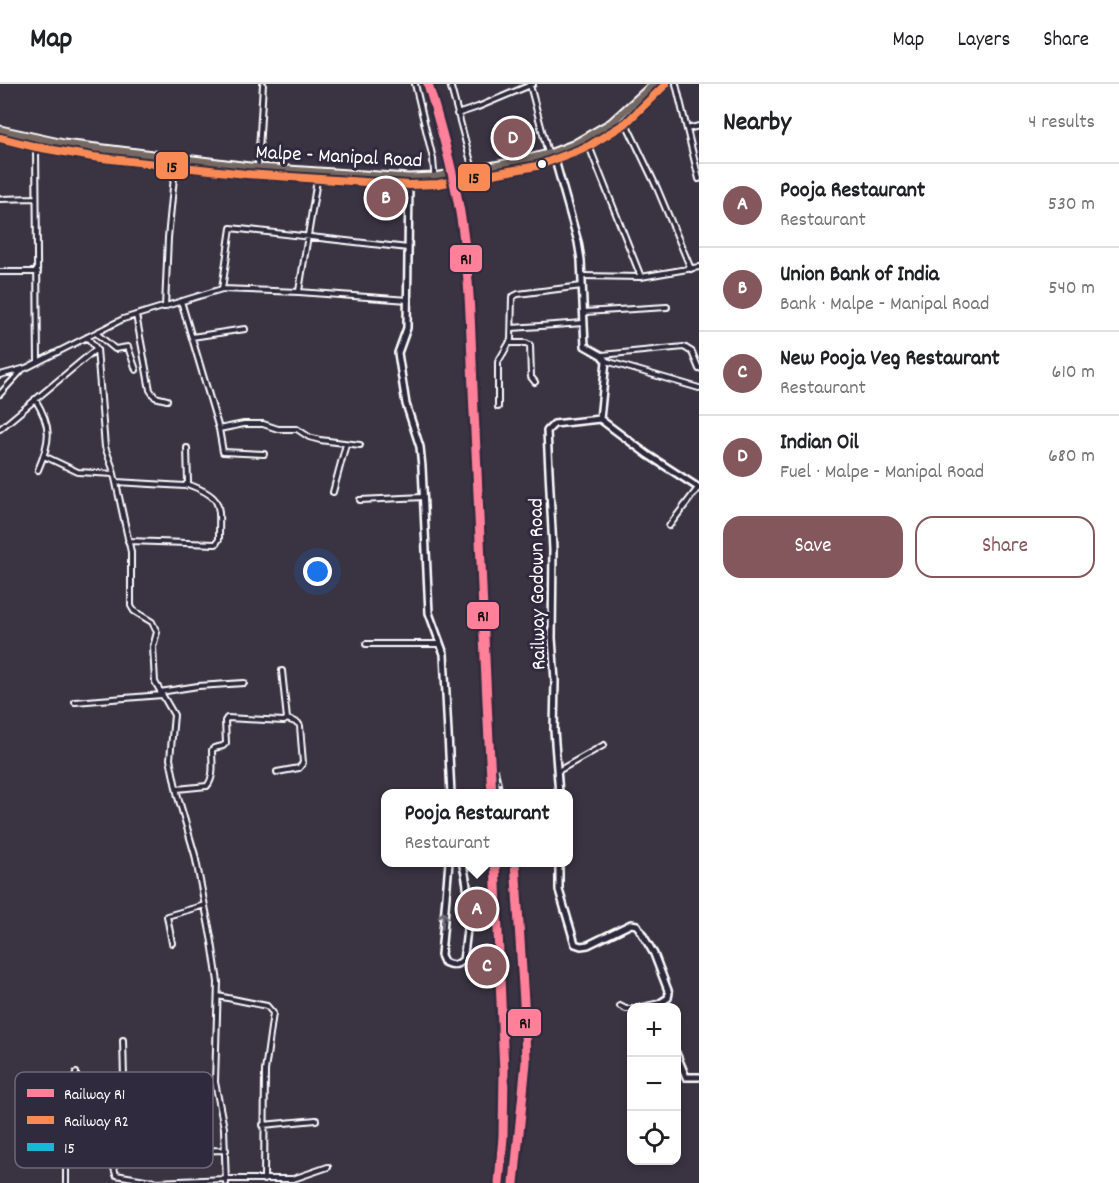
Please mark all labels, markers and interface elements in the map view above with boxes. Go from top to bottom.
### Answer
text: Map [30,21,72,61]
text: Map [893,26,924,56]
text: Layers [957,26,1010,56]
text: Share [1043,26,1089,56]
text: Nearby [723,105,791,142]
text: 4 results [1028,109,1095,137]
pin: D [494,116,532,160]
street label: Malpe - Manipal Road [255,139,423,177]
line badge: 15 [155,151,189,180]
text: 15 [167,157,177,180]
unlabelled marker [536,158,548,170]
line badge: 15 [457,163,491,192]
text: 15 [469,168,479,191]
pin: B [366,176,406,220]
text: Pooja Restaurant [780,176,925,207]
text: A [737,191,748,219]
text: 530 m [1048,191,1095,219]
text: Restaurant [780,207,866,235]
line badge: R1 [449,244,483,273]
text: R1 [460,249,472,272]
text: Union Bank of India [780,260,939,291]
text: B [738,275,747,303]
text: 540 m [1048,275,1095,303]
text: Bank · Malpe - Manipal Road [780,291,989,319]
text: New Pooja Veg Restaurant [780,344,1000,375]
text: C [738,359,747,387]
text: 610 m [1052,359,1095,387]
text: Restaurant [780,375,866,403]
text: Indian Oil [780,428,859,459]
text: D [737,443,748,471]
text: 680 m [1048,443,1095,471]
text: Fuel · Malpe - Manipal Road [780,459,984,487]
street label: Railway Godown Road [523,498,555,670]
button: Save [723,516,903,578]
button: Share [915,516,1095,578]
your location [303,557,332,586]
line badge: R1 [466,601,500,630]
text: R1 [477,606,489,629]
popup [381,789,573,867]
text: Pooja Restaurant [404,799,550,830]
text: Restaurant [404,830,490,858]
pin: A [458,886,496,932]
one-way arrow [438,910,449,930]
pin: C [468,944,506,988]
map controls [627,1003,681,1165]
button: + [627,1003,681,1057]
line badge: R1 [507,1008,542,1037]
text: R1 [519,1013,531,1036]
button: − [627,1057,681,1111]
legend [15,1072,213,1168]
text: Railway R1 [64,1084,125,1107]
text: Railway R2 [64,1111,129,1134]
button: locate [627,1111,681,1165]
text: 15 [64,1138,75,1161]

